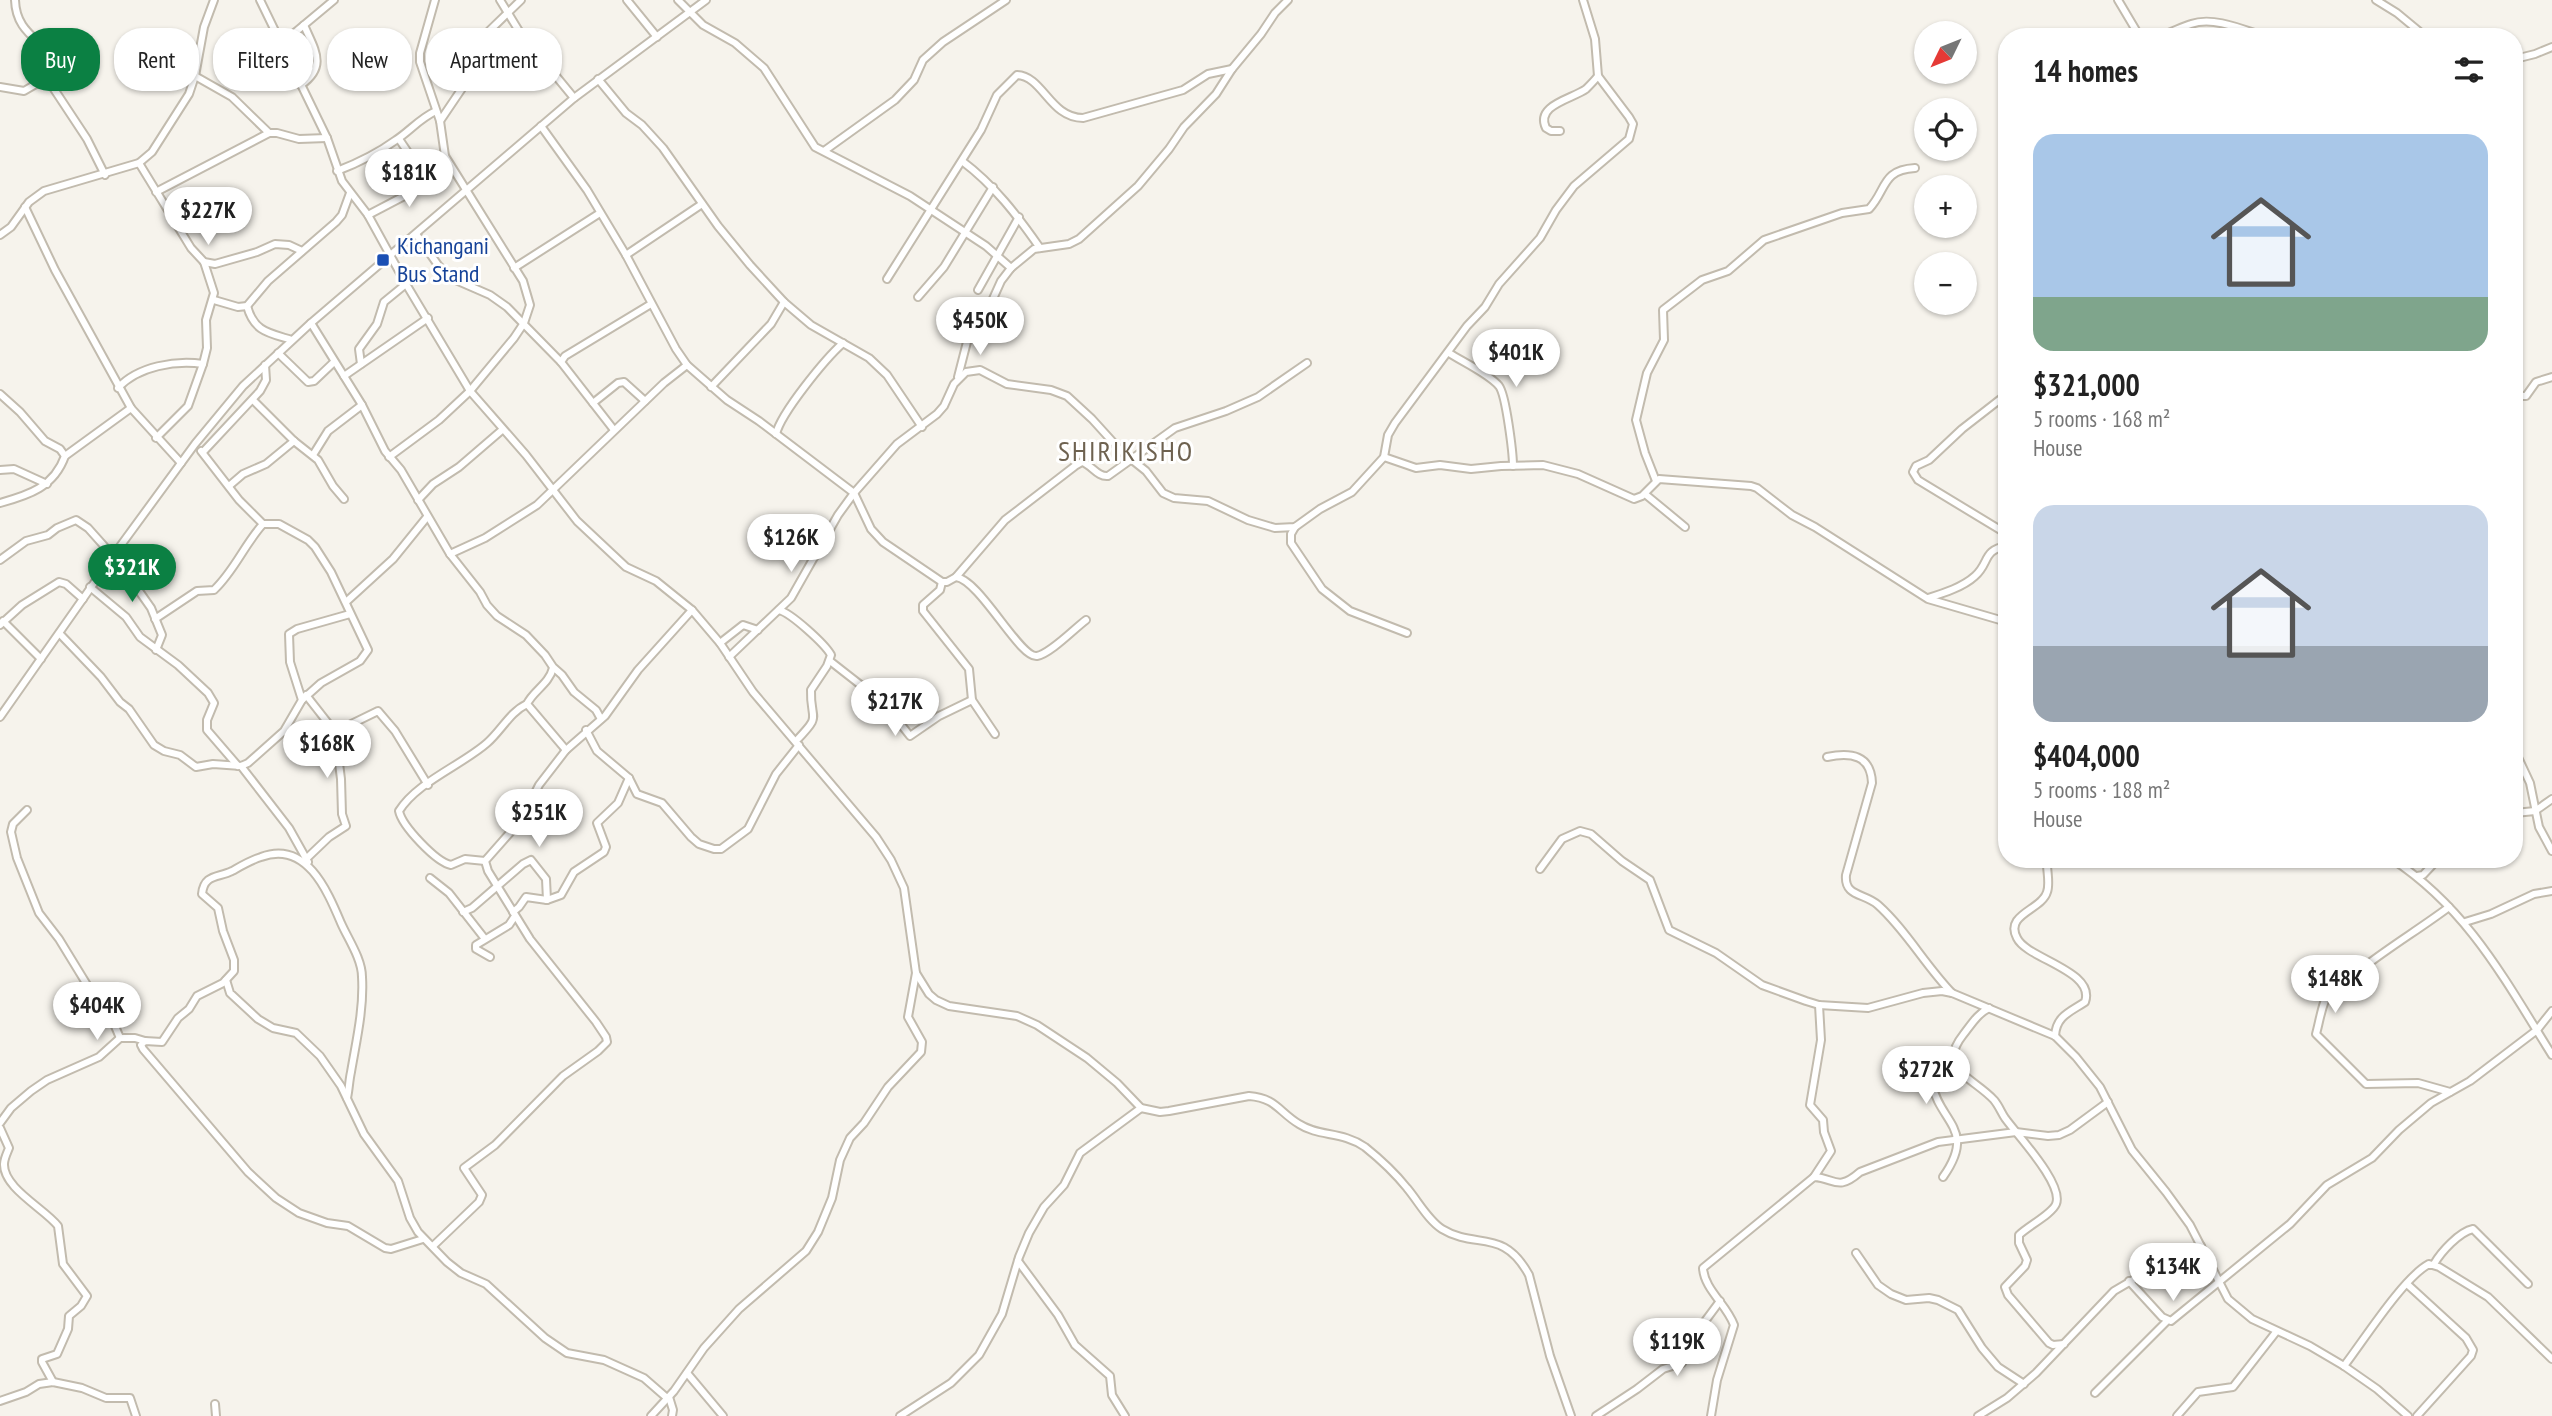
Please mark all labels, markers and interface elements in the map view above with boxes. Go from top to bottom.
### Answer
north arrow [1914,21,1978,84]
map controls [1914,21,1977,315]
chip: Buy [21,28,100,91]
chip: Rent [114,28,199,91]
chip: Filters [213,28,313,91]
chip: New [327,28,412,91]
chip: Apartment [426,28,562,91]
text: 14 homes [2033,51,2138,90]
icon: filters [2450,51,2488,89]
button: locate [1914,98,1977,161]
pin: $181K [360,150,458,209]
text: $181K [381,157,437,186]
button: + [1914,175,1977,238]
icon: home [2198,179,2324,305]
pin: $227K [159,188,257,247]
text: $227K [180,195,236,224]
place label: Kichangani Bus Stand [397,230,489,289]
marker: Kichangani Bus Stand [375,252,391,268]
button: − [1914,252,1977,315]
pin: $450K [931,298,1029,357]
text: $450K [952,305,1008,334]
pin: $401K [1467,330,1565,389]
text: $401K [1488,337,1544,366]
text: $321,000 [2033,365,2140,404]
text: 5 rooms · 168 m² [2033,404,2170,433]
district label: SHIRIKISHO [1058,432,1194,469]
text: House [2033,433,2083,462]
pin: $126K [742,514,840,574]
text: $126K [763,522,819,551]
pin: $321K [83,544,181,604]
icon: home [2198,550,2324,676]
text: $321K [104,552,160,581]
pin: $217K [846,678,944,738]
text: $217K [867,686,923,715]
pin: $168K [278,720,376,780]
text: $168K [299,728,355,757]
text: $404,000 [2033,736,2140,775]
text: 5 rooms · 188 m² [2033,775,2170,804]
pin: $251K [490,790,588,849]
text: $251K [511,797,567,826]
text: House [2033,804,2083,833]
pin: $148K [2286,956,2384,1015]
text: $148K [2307,963,2363,992]
pin: $404K [48,982,146,1042]
text: $404K [69,990,125,1019]
pin: $272K [1877,1046,1975,1106]
text: $272K [1898,1054,1954,1083]
pin: $134K [2124,1244,2222,1303]
text: $134K [2145,1251,2201,1280]
pin: $119K [1628,1318,1726,1378]
text: $119K [1649,1326,1705,1355]

